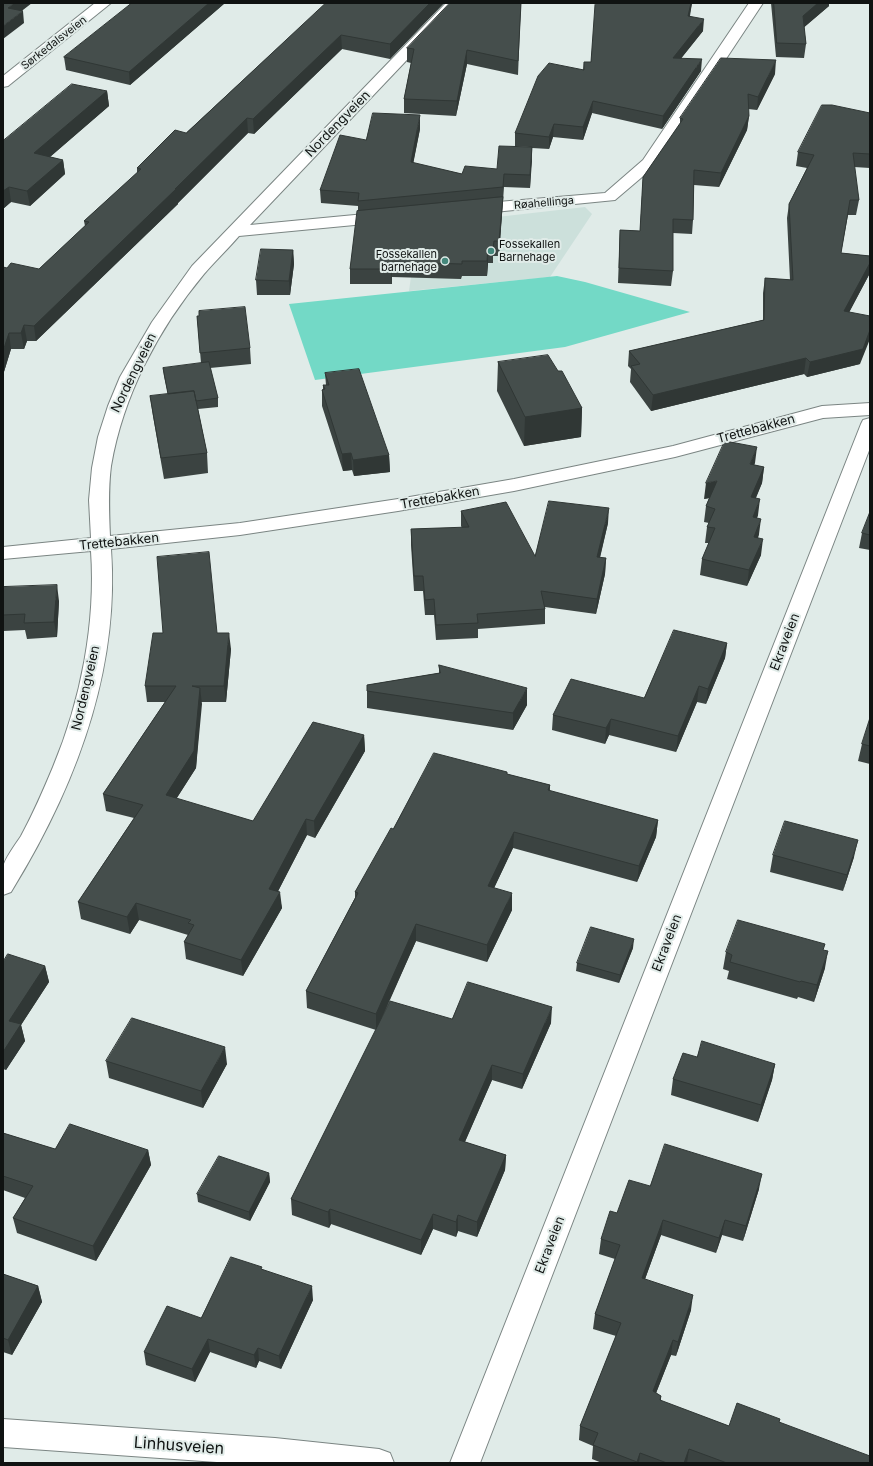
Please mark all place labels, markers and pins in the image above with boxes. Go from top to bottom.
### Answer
place label: Fossekallen Barnehage [499,238,560,264]
marker: Fossekallen Barnehage [486,246,496,256]
place label: Fossekallen barnehage [376,248,437,274]
marker: Fossekallen barnehage [440,256,450,266]

